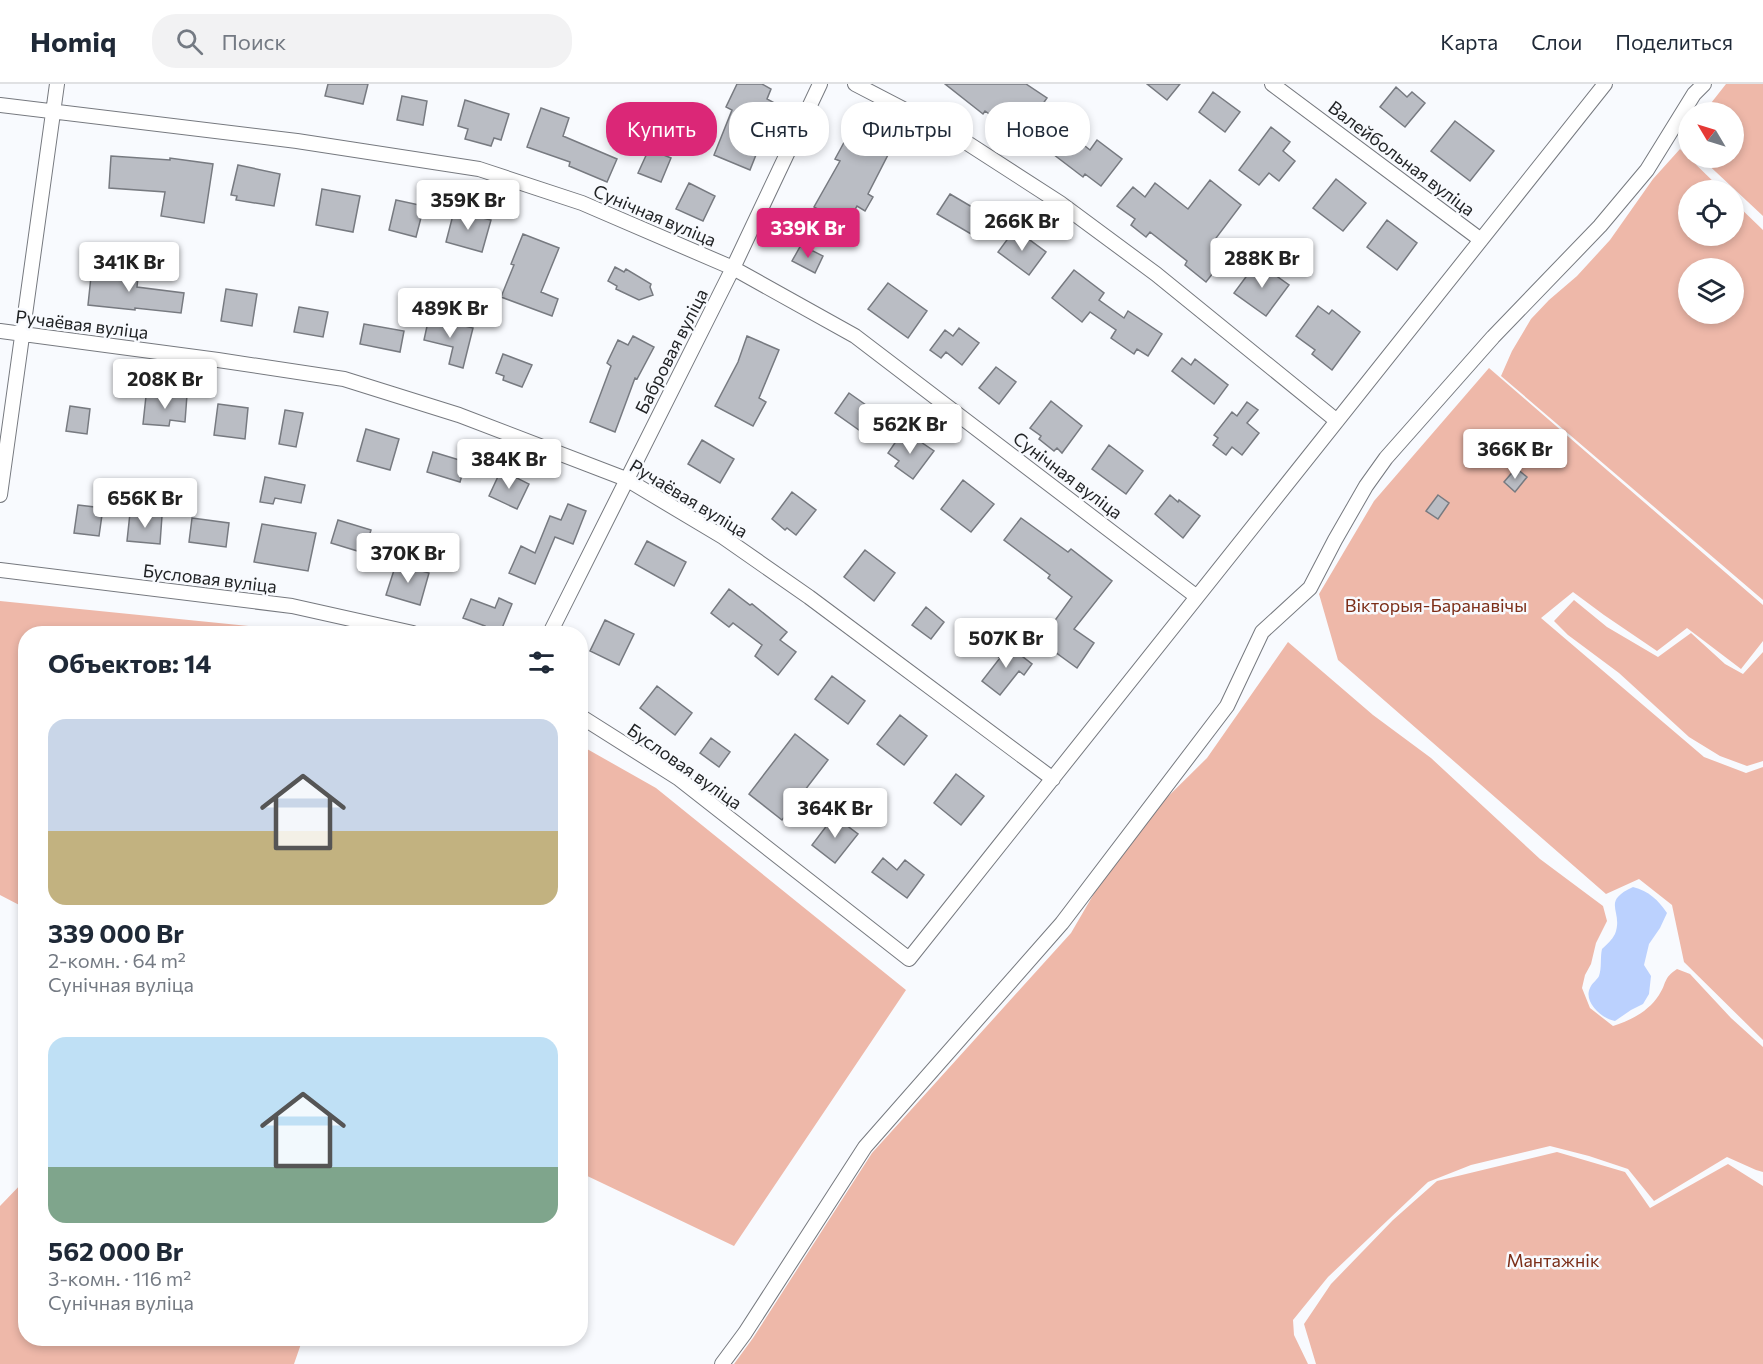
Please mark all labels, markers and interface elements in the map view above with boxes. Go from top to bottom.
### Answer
search box [152,14,572,68]
text: Homiq [30,24,116,58]
icon: search [173,25,206,58]
text: Поиск [221,28,286,55]
text: Карта [1440,29,1498,54]
text: Слои [1531,29,1582,54]
text: Поделиться [1615,29,1733,54]
street label: Валейбольная вуліца [1324,96,1480,220]
chip: Купить [606,102,717,156]
chip: Снять [729,102,829,156]
chip: Фильтры [841,102,973,156]
chip: Новое [985,102,1090,156]
north arrow [1678,102,1744,168]
map controls [1678,102,1744,324]
street label: Сунічная вуліца [590,179,720,251]
pin: 359K Br [413,180,523,231]
button: locate [1678,180,1744,246]
text: 359K Br [431,187,505,211]
pin: 266K Br [967,201,1077,252]
pin: 339K Br [753,208,863,259]
text: 266K Br [984,208,1060,232]
text: 339K Br [771,215,845,239]
pin: 288K Br [1207,238,1317,289]
pin: 341K Br [74,242,184,293]
text: 288K Br [1224,245,1300,269]
text: 341K Br [93,249,165,273]
button: layers [1678,258,1744,324]
street label: Бабровая вуліца [630,285,712,417]
pin: 489K Br [395,288,505,339]
text: 489K Br [412,295,488,319]
street label: Ручаёвая вуліца [14,305,150,343]
pin: 208K Br [110,359,220,410]
text: 208K Br [127,366,203,390]
pin: 562K Br [855,404,965,455]
text: 562K Br [873,411,947,435]
street label: Сунічная вуліца [1009,427,1127,523]
pin: 366K Br [1460,429,1570,480]
text: 366K Br [1477,436,1553,460]
pin: 384K Br [454,439,564,490]
text: 384K Br [471,446,547,470]
street label: Ручаёвая вуліца [626,454,752,542]
pin: 656K Br [90,478,200,529]
text: 656K Br [107,485,183,509]
pin: 370K Br [353,533,463,584]
text: 370K Br [371,540,445,564]
street label: Бусловая вуліца [142,559,278,597]
park label: Вікторыя-Баранавічы [1345,594,1527,616]
pin: 507K Br [951,618,1061,669]
text: 507K Br [968,625,1044,649]
icon: filters [525,646,558,679]
text: Объектов: 14 [48,647,212,678]
street label: Бусловая вуліца [623,718,747,814]
icon: home [249,758,357,866]
pin: 364K Br [780,788,890,839]
text: 364K Br [797,795,873,819]
text: 339 000 Br [48,917,184,948]
text: 2-комн. · 64 m² [48,948,186,972]
text: Сунічная вуліца [48,972,194,996]
icon: home [249,1076,357,1184]
text: 562 000 Br [48,1235,184,1266]
park label: Мантажнік [1506,1249,1600,1271]
text: 3-комн. · 116 m² [48,1266,191,1290]
text: Сунічная вуліца [48,1290,194,1314]

